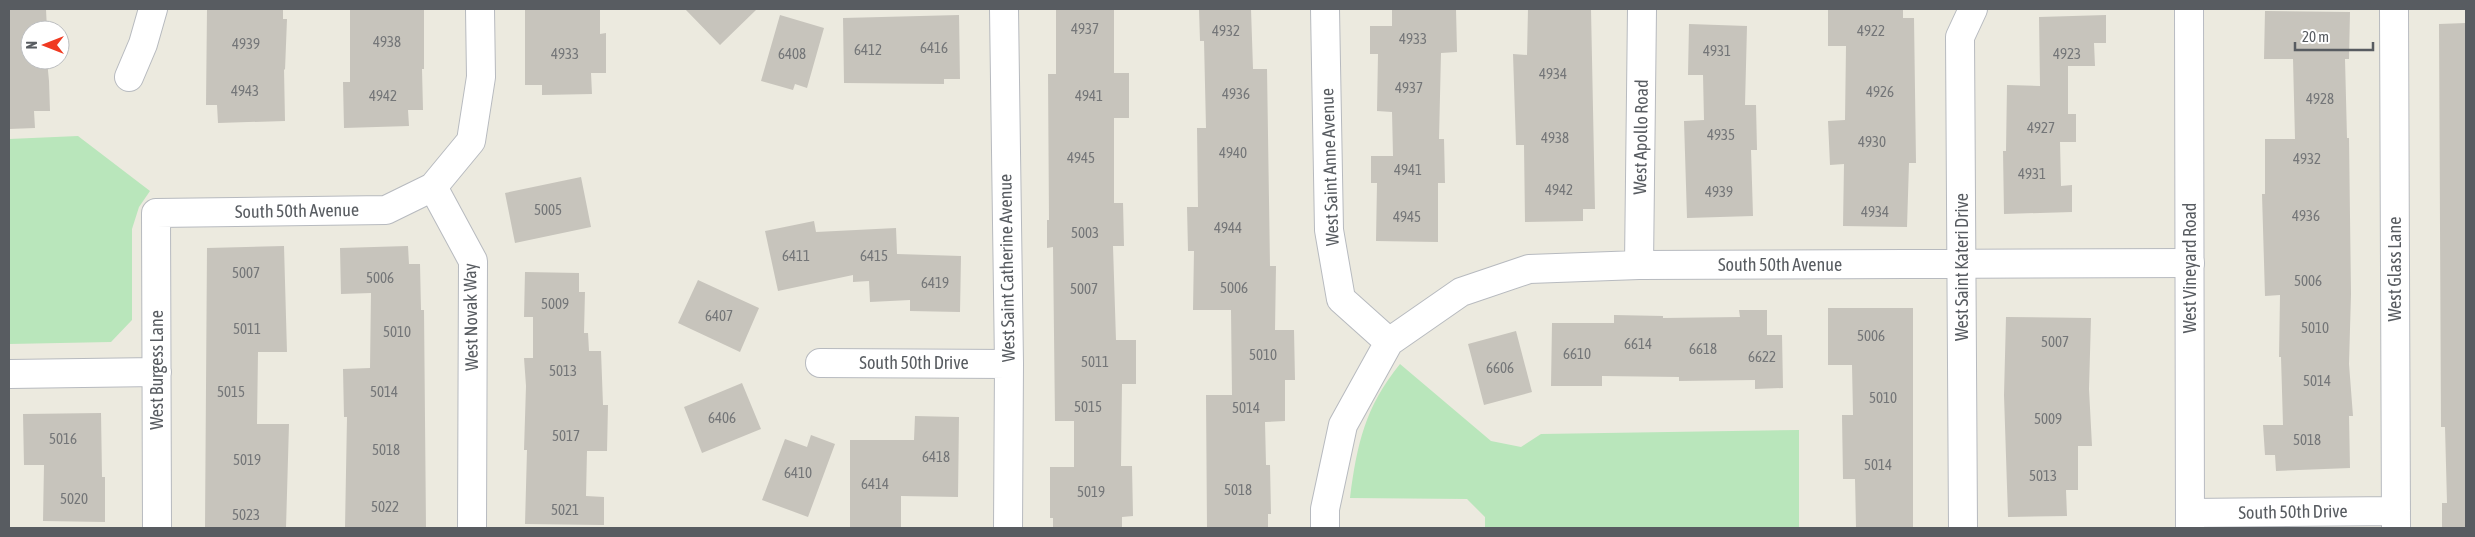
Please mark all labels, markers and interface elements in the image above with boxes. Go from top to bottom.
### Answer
north arrow [20,20,70,70]
house number: 4937 [1071,20,1099,37]
scale bar [2295,20,2372,52]
house number: 4932 [1212,22,1240,39]
house number: 4922 [1857,22,1885,39]
text: 20 m [2302,28,2329,45]
house number: 4933 [1399,30,1427,47]
house number: 4938 [373,33,401,50]
house number: 4939 [232,35,260,52]
house number: 6416 [920,39,948,56]
text: N [24,41,40,49]
house number: 6412 [854,41,882,58]
house number: 4931 [1703,42,1731,59]
house number: 4933 [551,45,579,62]
house number: 6408 [778,45,806,62]
house number: 4923 [2053,45,2081,62]
house number: 4934 [1539,65,1567,82]
house number: 4937 [1395,79,1423,96]
street label: West Apollo Road [1629,79,1652,195]
house number: 4943 [231,82,259,99]
house number: 4926 [1866,83,1894,100]
house number: 4936 [1222,85,1250,102]
house number: 4942 [369,87,397,104]
house number: 4941 [1075,87,1103,104]
street label: West Saint Anne Avenue [1316,88,1343,246]
house number: 4928 [2306,90,2334,107]
house number: 4927 [2027,119,2055,136]
house number: 4935 [1707,126,1735,143]
house number: 4938 [1541,129,1569,146]
house number: 4930 [1858,133,1886,150]
house number: 4940 [1219,144,1247,161]
house number: 4945 [1067,149,1095,166]
house number: 4932 [2293,150,2321,167]
house number: 4941 [1394,161,1422,178]
house number: 4931 [2018,165,2046,182]
street label: West Saint Catherine Avenue [994,174,1019,362]
house number: 4942 [1545,181,1573,198]
house number: 4939 [1705,183,1733,200]
street label: West Saint Kateri Drive [1951,193,1972,341]
street label: South 50th Avenue [235,199,359,222]
house number: 5005 [534,201,562,218]
house number: 4934 [1861,203,1889,220]
street label: West Vineyard Road [2179,203,2200,333]
house number: 4936 [2292,207,2320,224]
house number: 4945 [1393,208,1421,225]
street label: West Glass Lane [2384,217,2405,321]
house number: 4944 [1214,219,1242,236]
house number: 5003 [1071,224,1099,241]
house number: 6411 [782,247,810,264]
house number: 6415 [860,247,888,264]
street label: South 50th Avenue [1718,254,1842,275]
street label: West Novak Way [459,263,482,371]
house number: 5007 [232,264,260,281]
house number: 5006 [366,269,394,286]
house number: 5006 [2294,272,2322,289]
house number: 6419 [921,274,949,291]
house number: 5006 [1220,279,1248,296]
house number: 5007 [1070,280,1098,297]
house number: 5009 [541,295,569,312]
house number: 6407 [705,307,733,324]
street label: West Burgess Lane [146,310,167,430]
house number: 5010 [2301,319,2329,336]
house number: 5011 [233,320,261,337]
house number: 5010 [383,323,411,340]
house number: 5006 [1857,327,1885,344]
house number: 5007 [2041,333,2069,350]
house number: 6614 [1624,335,1652,352]
house number: 6618 [1689,340,1717,357]
house number: 6610 [1563,345,1591,362]
house number: 5010 [1249,346,1277,363]
house number: 6622 [1748,348,1776,365]
street label: South 50th Drive [859,352,969,373]
house number: 5011 [1081,353,1109,370]
house number: 6606 [1486,359,1514,376]
house number: 5013 [549,362,577,379]
house number: 5014 [2303,372,2331,389]
house number: 5015 [217,383,245,400]
house number: 5014 [370,383,398,400]
house number: 5010 [1869,389,1897,406]
house number: 5015 [1074,398,1102,415]
house number: 5014 [1232,399,1260,416]
house number: 6406 [708,409,736,426]
house number: 5009 [2034,410,2062,427]
house number: 5017 [552,427,580,444]
house number: 5016 [49,430,77,447]
house number: 5018 [2293,431,2321,448]
house number: 5018 [372,441,400,458]
house number: 6418 [922,448,950,465]
house number: 5019 [233,451,261,468]
house number: 5014 [1864,456,1892,473]
house number: 6410 [784,464,812,481]
house number: 5013 [2029,467,2057,484]
house number: 6414 [861,475,889,492]
house number: 5018 [1224,481,1252,498]
house number: 5019 [1077,483,1105,500]
house number: 5020 [60,490,88,507]
house number: 5022 [371,498,399,515]
street label: South 50th Drive [2238,500,2348,523]
house number: 5021 [551,501,579,518]
house number: 5023 [232,506,260,523]

